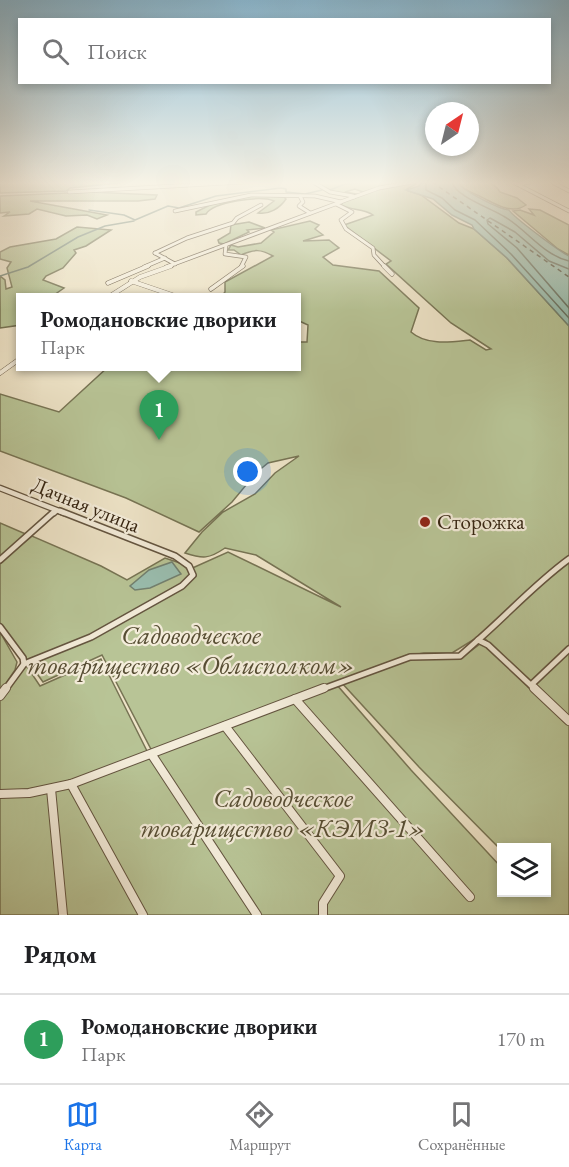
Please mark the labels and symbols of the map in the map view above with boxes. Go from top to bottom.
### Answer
north arrow [425,102,479,156]
pin: 1 [140,390,178,440]
your location [233,457,262,486]
street label: Дачная улица [28,471,145,539]
place label: Сторожка [437,508,525,535]
marker: Сторожка [418,515,432,529]
park label: Садоводческое товарищество «Облисполком» [27,618,355,682]
park label: Садоводческое товарищество «КЭМЗ-1» [140,781,426,845]

